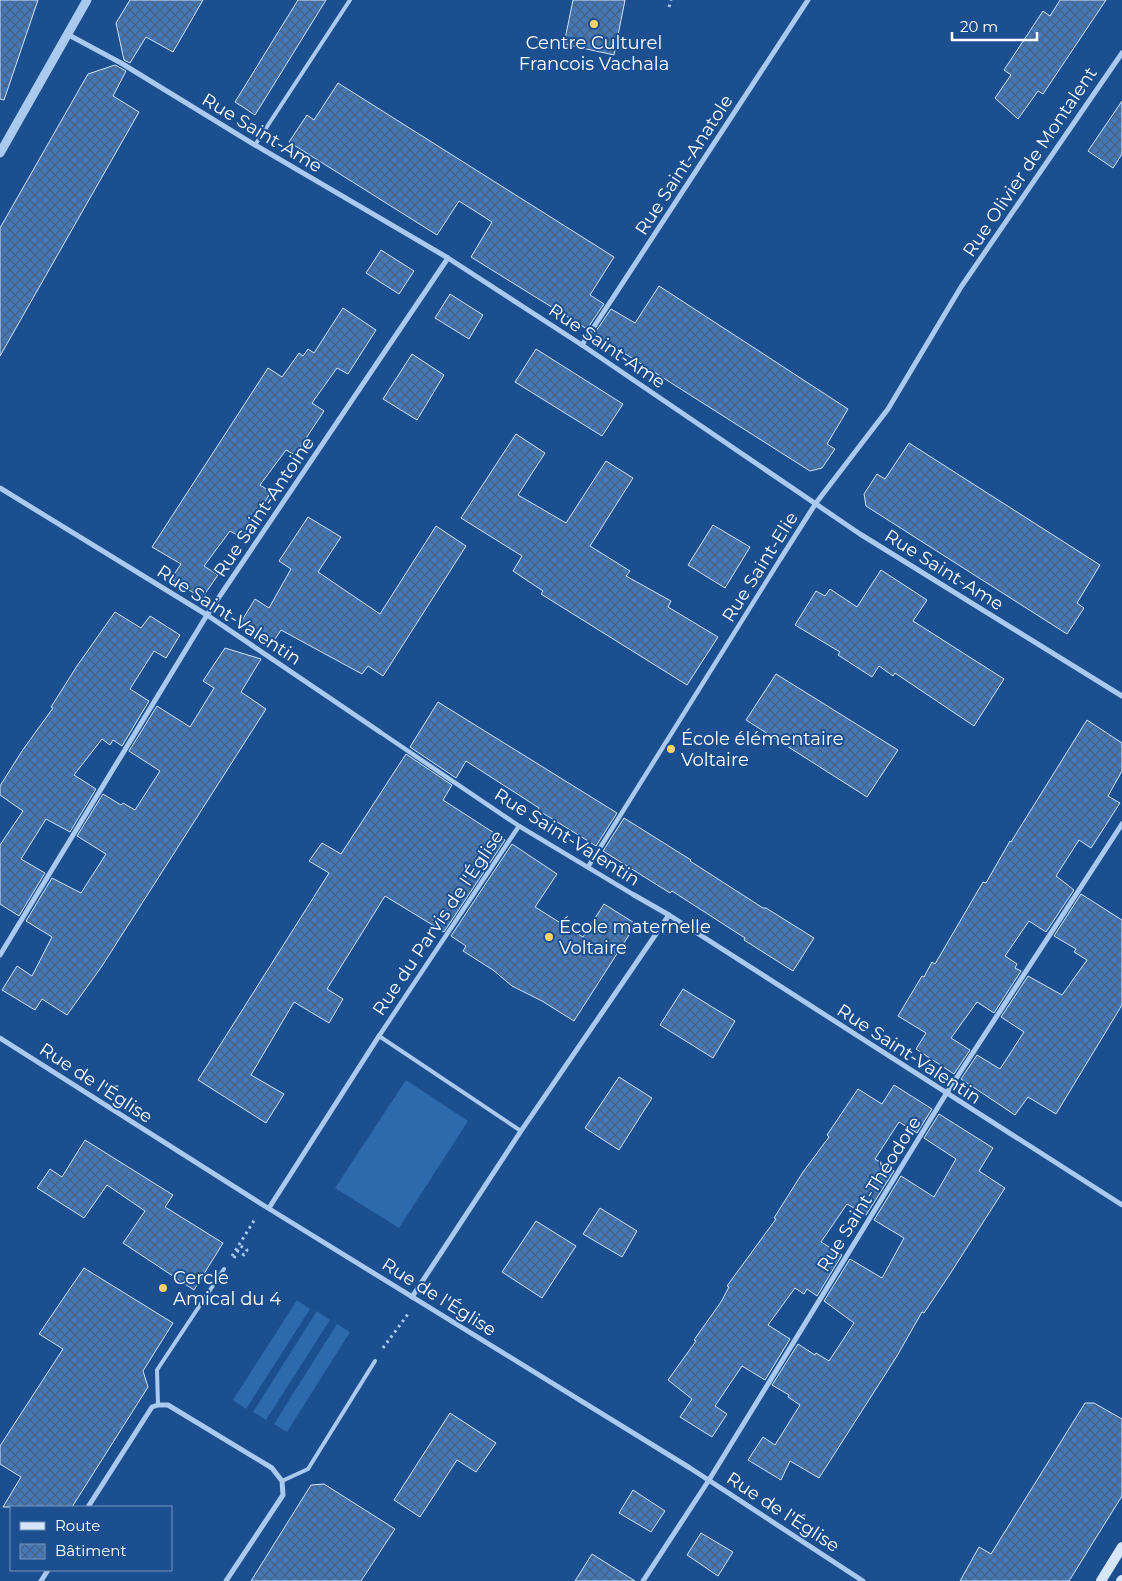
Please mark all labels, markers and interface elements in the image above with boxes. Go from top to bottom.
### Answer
scale bar [952,10,1037,42]
text: 20 m [960,17,998,36]
marker: Centre Culturel Francois Vachala [588,18,600,30]
place label: Centre Culturel Francois Vachala [519,32,669,75]
street label: Rue Olivier de Montalent [958,63,1102,261]
street label: Rue Saint-Ame [198,89,326,178]
street label: Rue Saint-Anatole [630,91,738,239]
street label: Rue Saint-Ame [544,299,670,393]
street label: Rue Saint-Antoine [209,433,319,581]
street label: Rue Saint-Elie [717,508,803,626]
street label: Rue Saint-Ame [880,525,1008,615]
street label: Rue Saint-Valentin [153,560,305,670]
place label: École élémentaire Voltaire [681,728,844,771]
marker: École élémentaire Voltaire [665,743,677,755]
street label: Rue Saint-Valentin [490,783,644,891]
street label: Rue du Parvis de l'Église [368,826,508,1020]
place label: École maternelle Voltaire [559,916,711,959]
marker: École maternelle Voltaire [543,931,555,943]
street label: Rue Saint-Valentin [833,999,985,1109]
street label: Rue de l'Église [35,1038,157,1128]
street label: Rue Saint-Théodore [812,1112,926,1276]
street label: Rue de l'Église [378,1253,500,1341]
place label: Cercle Amical du 4 [173,1267,281,1310]
marker: Cercle Amical du 4 [157,1282,169,1294]
street label: Rue de l'Église [722,1467,844,1557]
legend [10,1506,172,1571]
text: Route [55,1516,100,1535]
text: Bâtiment [55,1541,127,1560]

